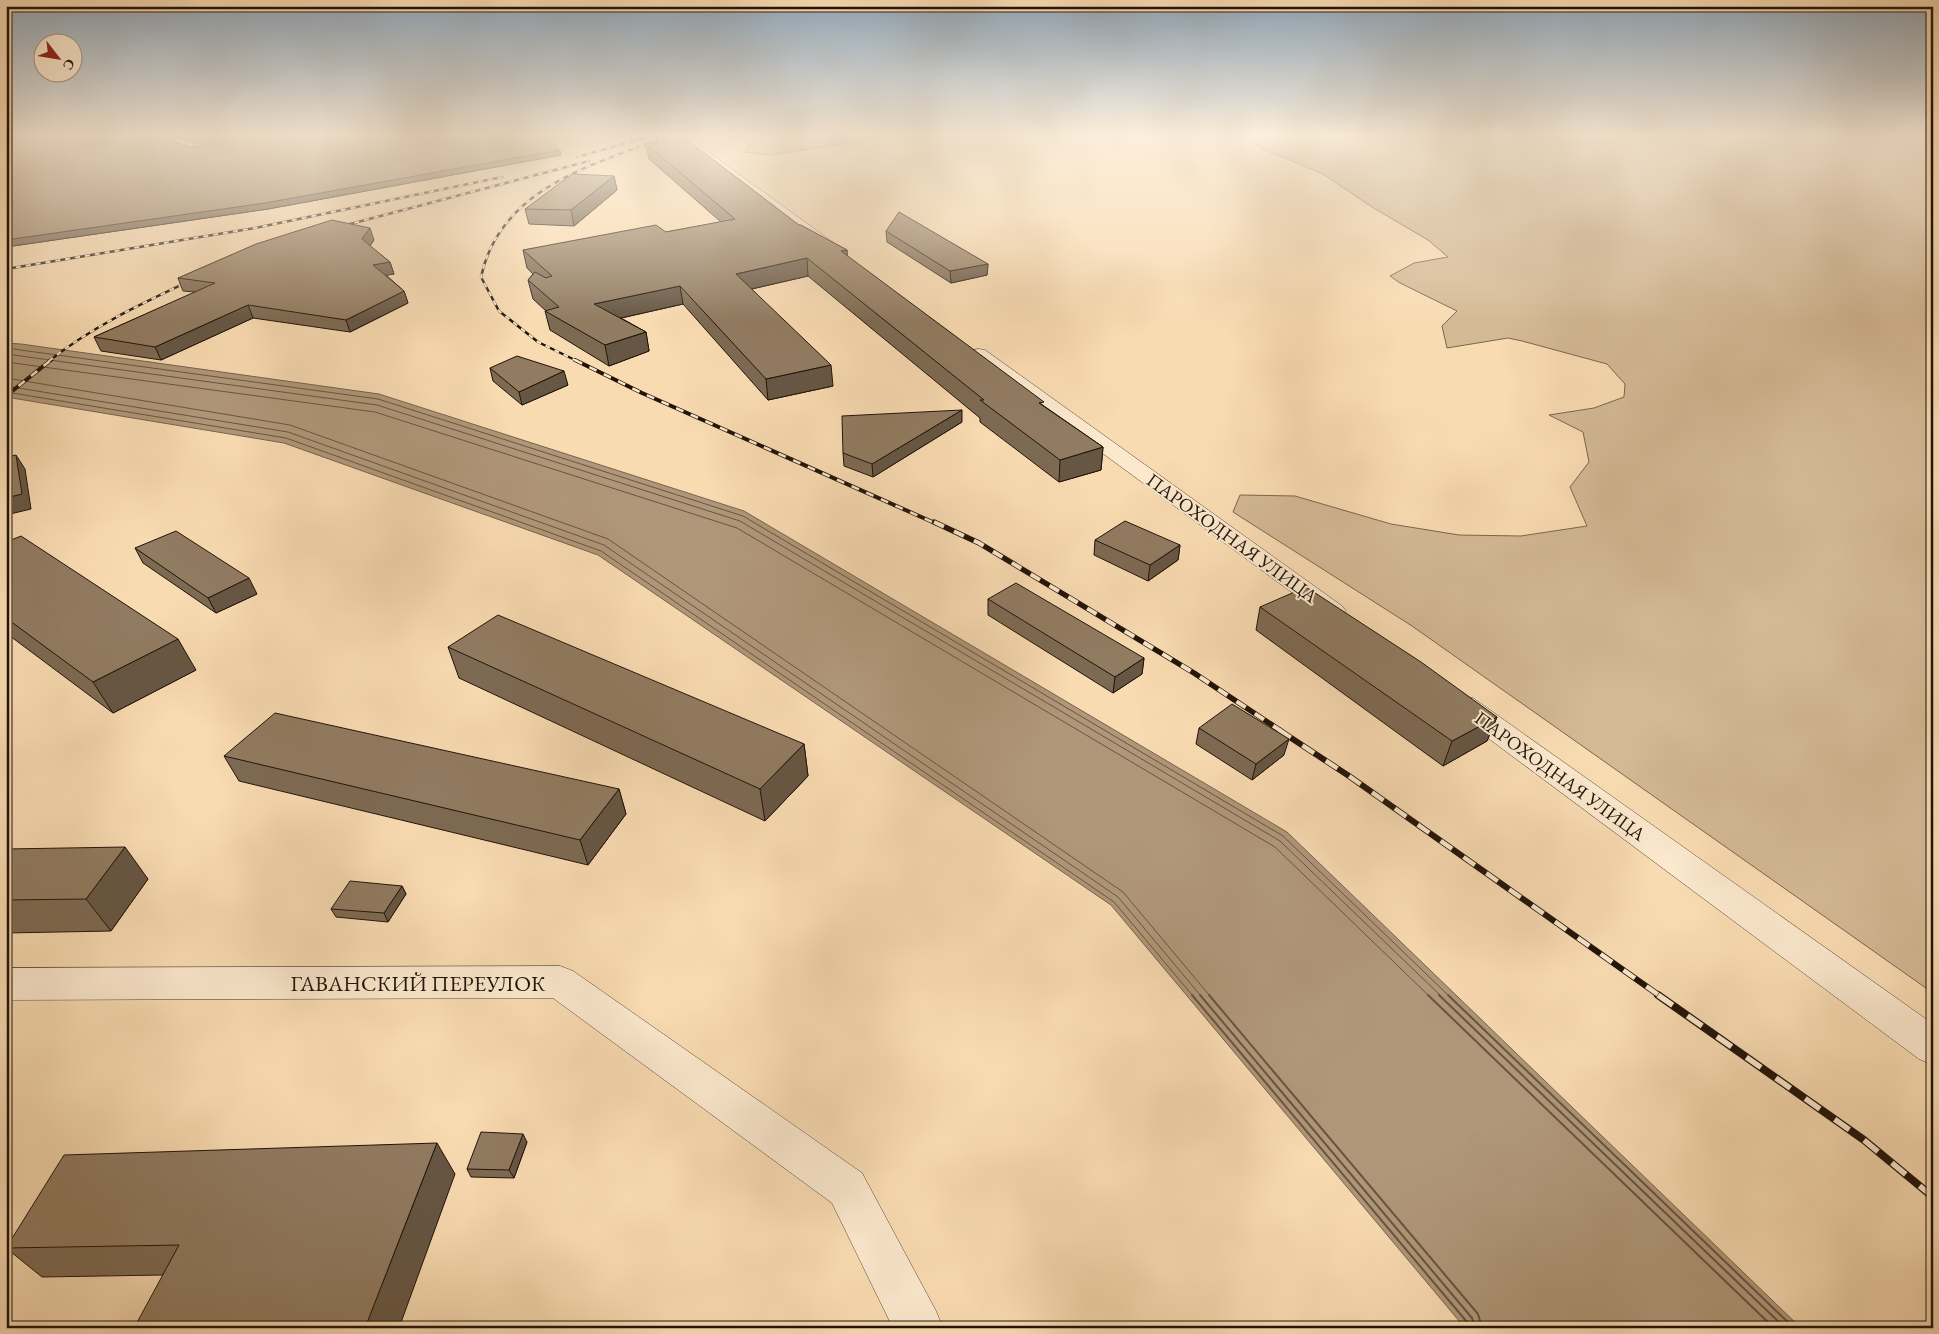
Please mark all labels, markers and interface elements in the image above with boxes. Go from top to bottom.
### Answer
north arrow [32,32,82,82]
text: С [59,56,79,74]
street label: ПАРОХОДНАЯ УЛИЦА [1141,467,1323,609]
street label: ПАРОХОДНАЯ УЛИЦА [1469,705,1651,847]
street label: ГАВАНСКИЙ ПЕРЕУЛОК [290,969,546,998]

